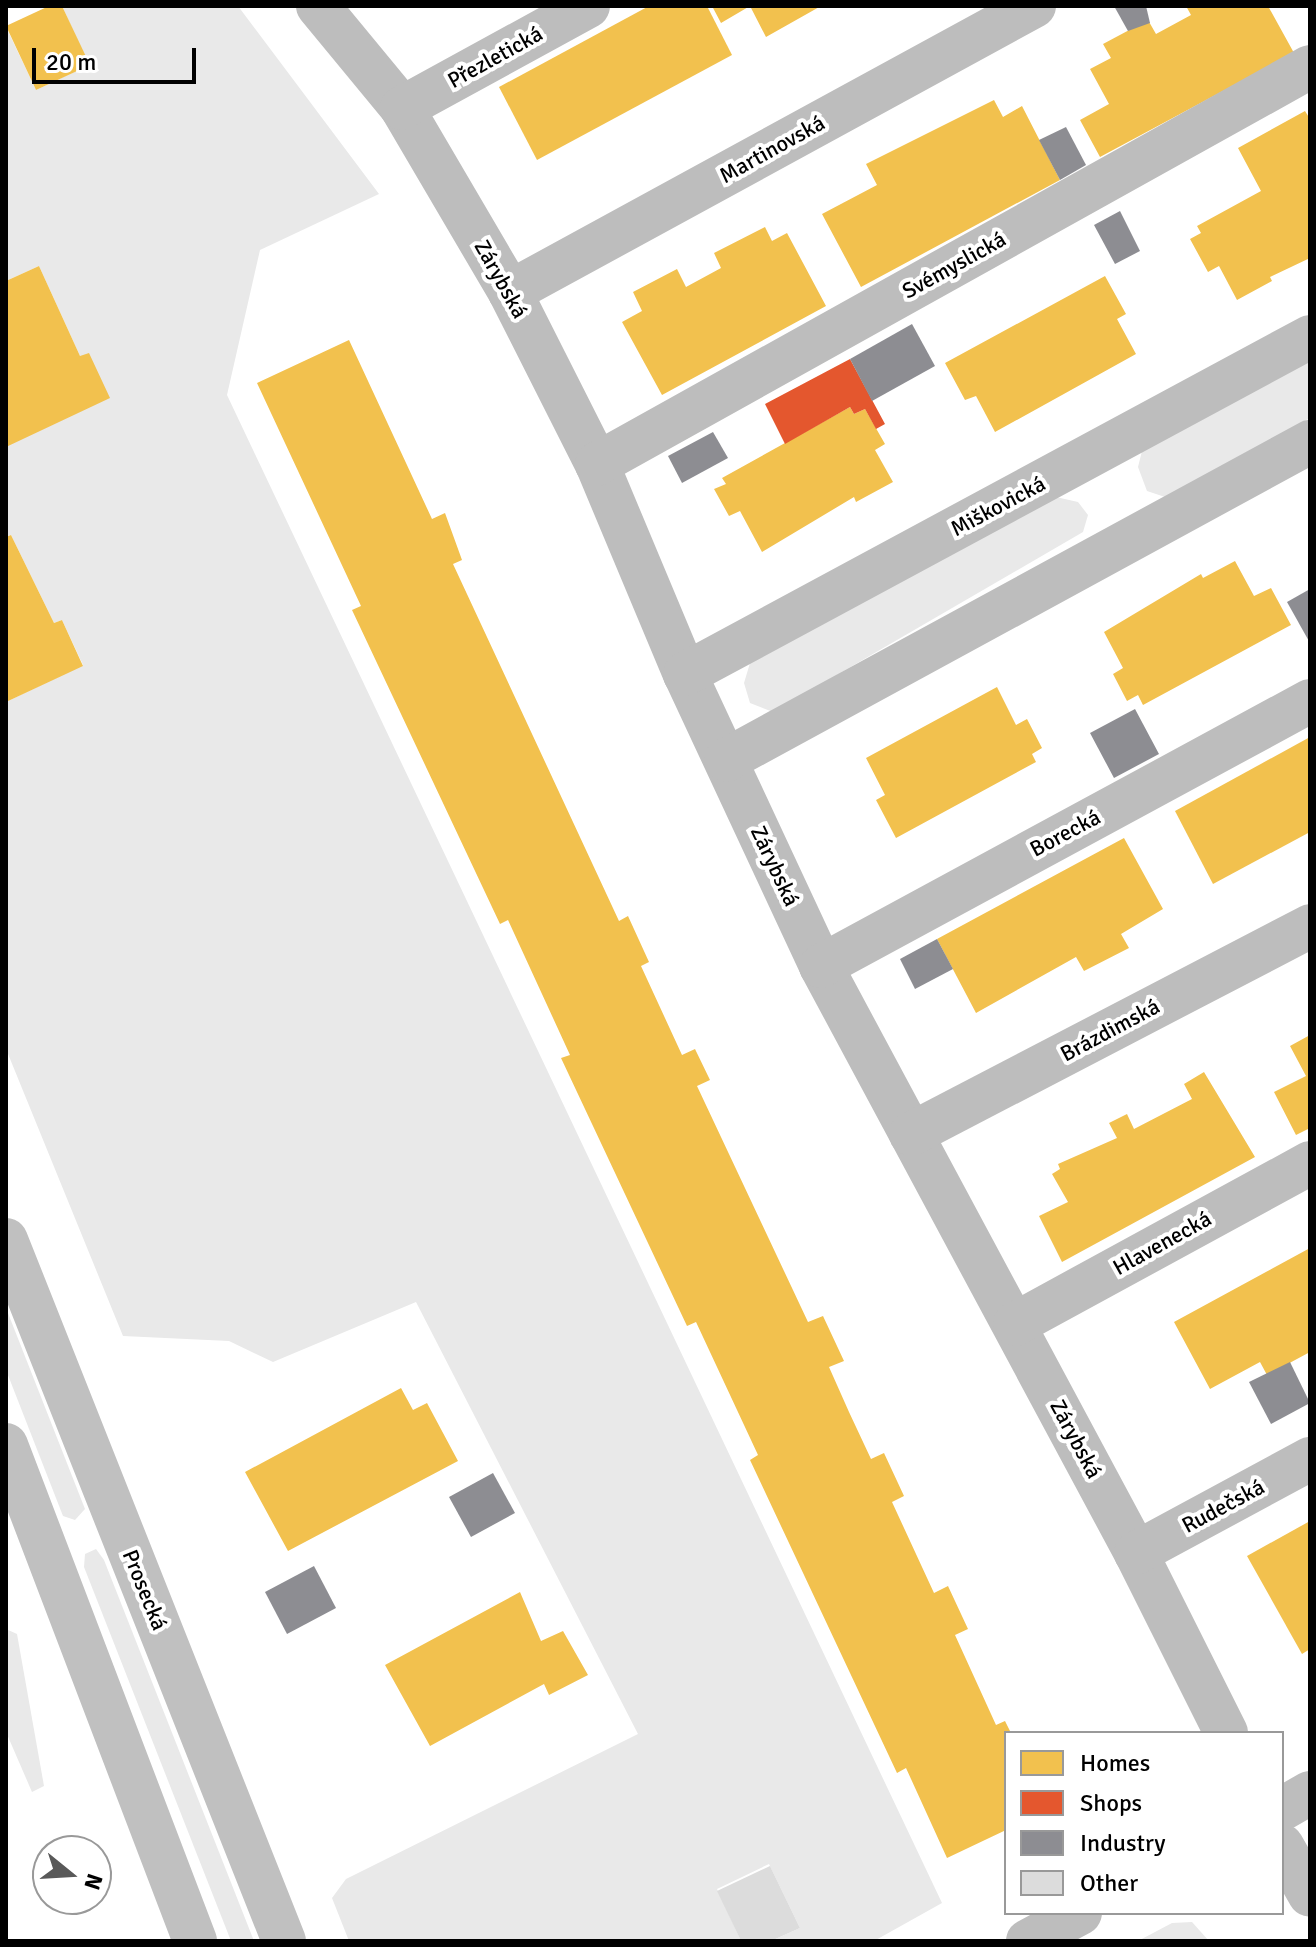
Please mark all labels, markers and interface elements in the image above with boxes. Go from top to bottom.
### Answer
street label: Přezletická [443,20,547,94]
scale bar [36,32,200,82]
text: 20 m [46,47,96,77]
street label: Martinovská [715,109,829,189]
street label: Svémyslická [898,226,1010,304]
street label: Zárybská [469,235,533,323]
street label: Miškovická [946,470,1050,542]
street label: Borecká [1025,804,1105,862]
street label: Zárybská [745,822,805,910]
street label: Brázdimská [1056,993,1164,1067]
street label: Hlavenecká [1108,1205,1216,1281]
street label: Zárybská [1044,1395,1108,1483]
street label: Rudečská [1177,1473,1269,1539]
street label: Prosecká [117,1546,173,1634]
legend [1004,1731,1284,1915]
text: Homes [1080,1748,1150,1778]
text: Shops [1080,1788,1142,1818]
text: Industry [1080,1828,1166,1858]
north arrow [32,1835,112,1915]
text: Other [1080,1868,1138,1898]
text: N [78,1870,109,1893]

